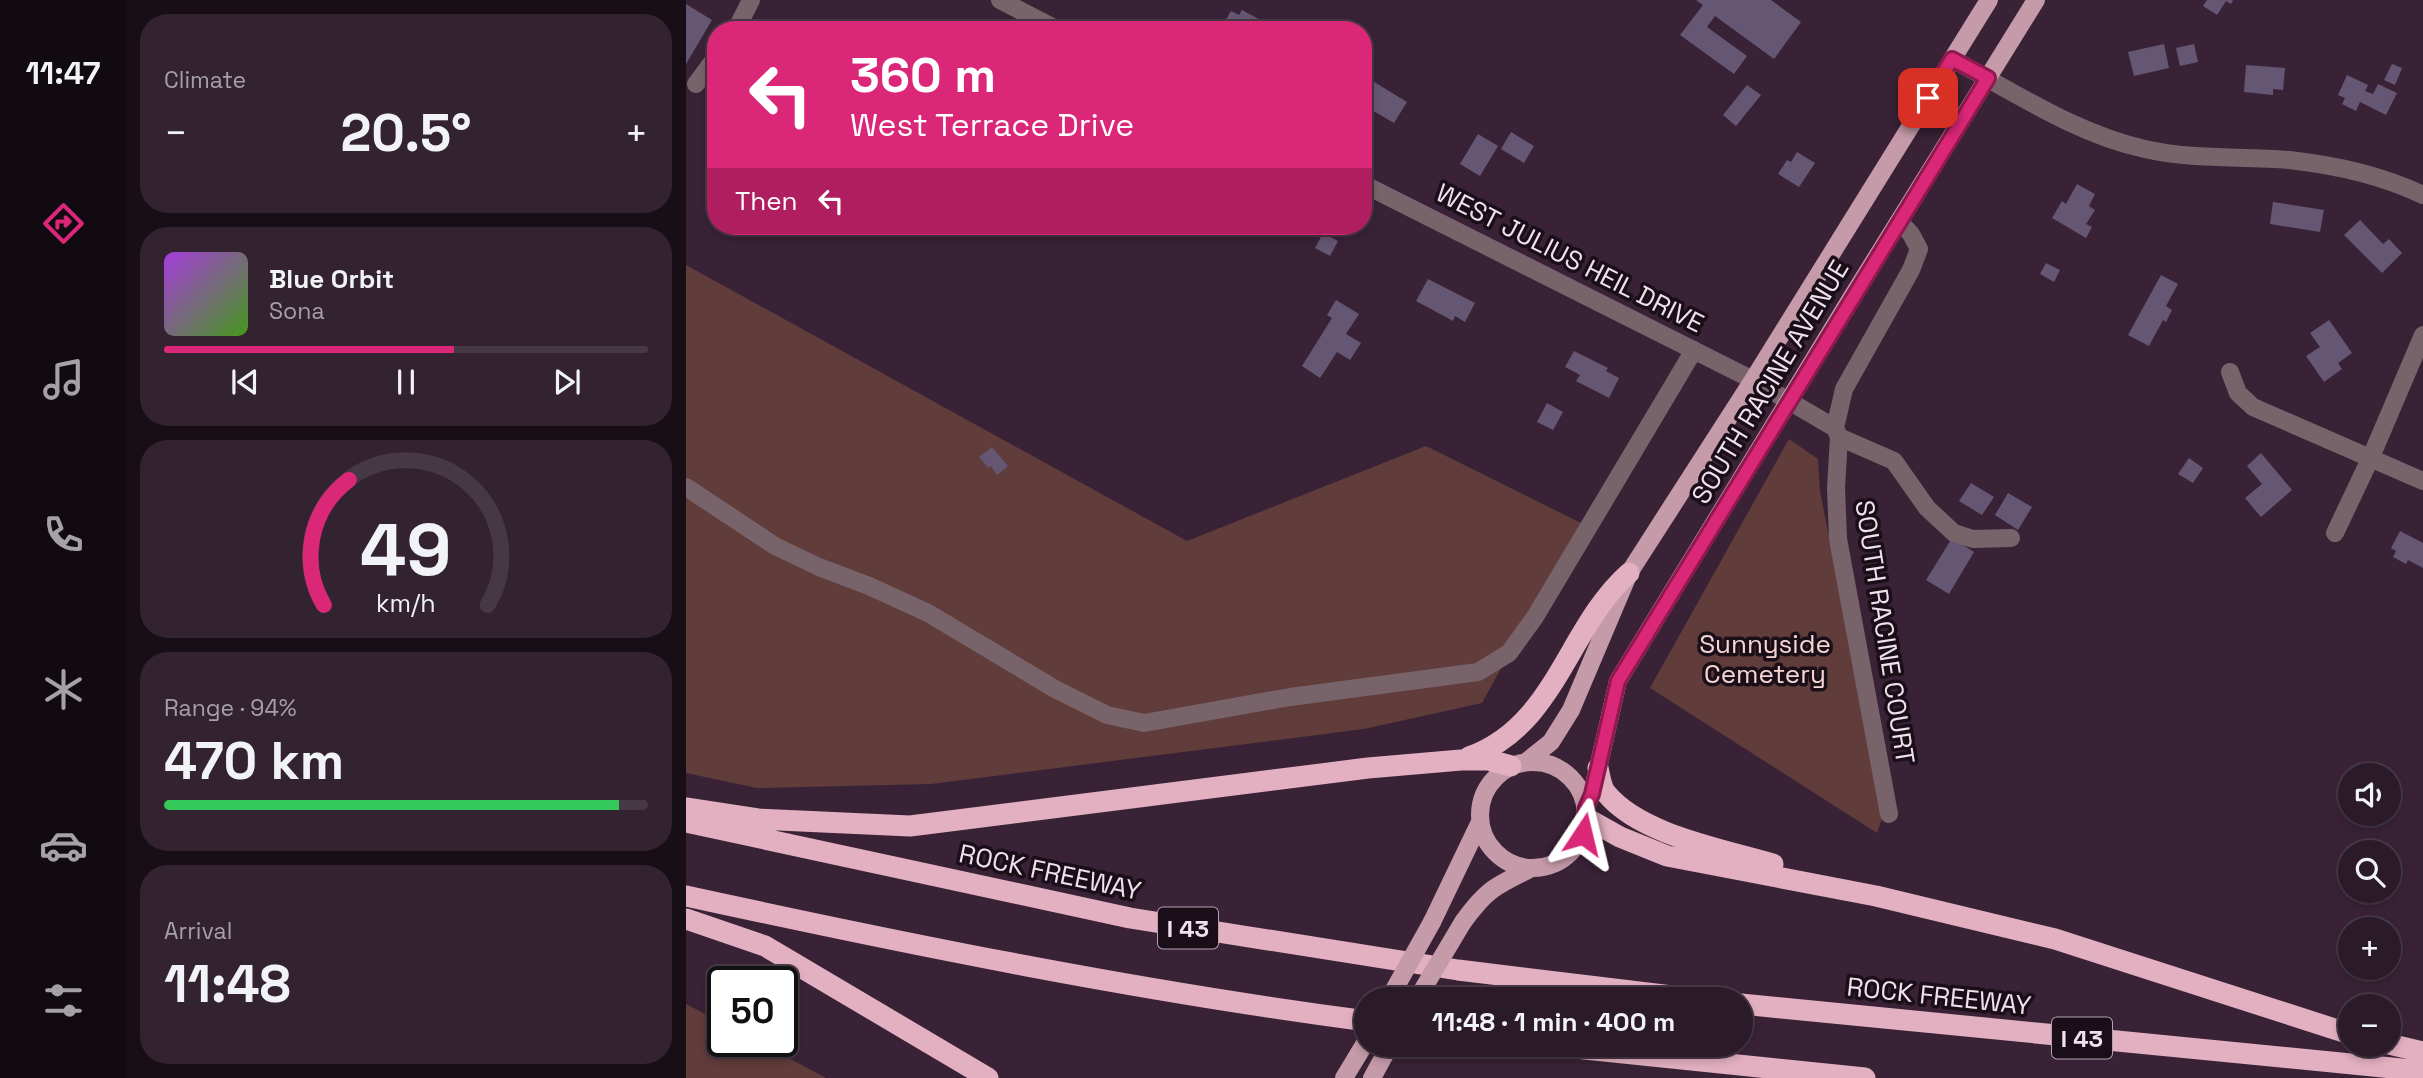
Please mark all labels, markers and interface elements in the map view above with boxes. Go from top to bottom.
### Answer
text: 360 m [850,44,996,106]
icon: left [735,49,826,140]
text: 11:47 [25,53,101,93]
text: Climate [164,65,246,95]
pin [1898,68,1958,128]
icon: arrive [1909,79,1947,117]
text: 20.5° [340,100,472,166]
text: West Terrace Drive [850,105,1134,145]
text: − [164,109,188,157]
text: + [624,109,648,157]
street label: WEST JULIUS HEIL DRIVE [1430,176,1710,340]
icon: left [812,182,850,220]
text: Then [735,184,798,218]
icon: directions [39,199,88,248]
street label: SOUTH RACINE AVENUE [1684,254,1856,510]
text: Blue Orbit [269,262,394,296]
text: Sona [269,296,325,326]
icon: music [39,355,88,404]
icon: previous [226,363,264,401]
icon: pause [387,363,425,401]
icon: next [548,363,586,401]
street label: SOUTH RACINE COURT [1847,498,1923,766]
text: 49 [360,503,452,596]
icon: phone [39,510,88,559]
text: km/h [376,587,436,619]
park label: Sunnyside Cemetery [1699,627,1831,691]
icon: climate [39,665,88,714]
text: Range · 94% [164,693,297,723]
text: 470 km [164,728,344,794]
map controls [2338,763,2401,1057]
button: sound [2338,763,2401,826]
position arrow [1546,797,1620,871]
icon: car [39,821,88,870]
street label: ROCK FREEWAY [956,836,1144,908]
button: search [2338,840,2401,903]
road number: I 43 [1158,908,1218,948]
text: Arrival [164,916,232,946]
button: + [2338,917,2401,980]
text: 11:48 [164,951,291,1017]
speed limit sign: 50 [707,966,798,1057]
street label: ROCK FREEWAY [1845,969,2033,1023]
icon: filters [39,976,88,1025]
button: − [2338,994,2401,1057]
text: 11:48 · 1 min · 400 m [1432,1005,1675,1039]
road number: I 43 [2052,1018,2112,1058]

